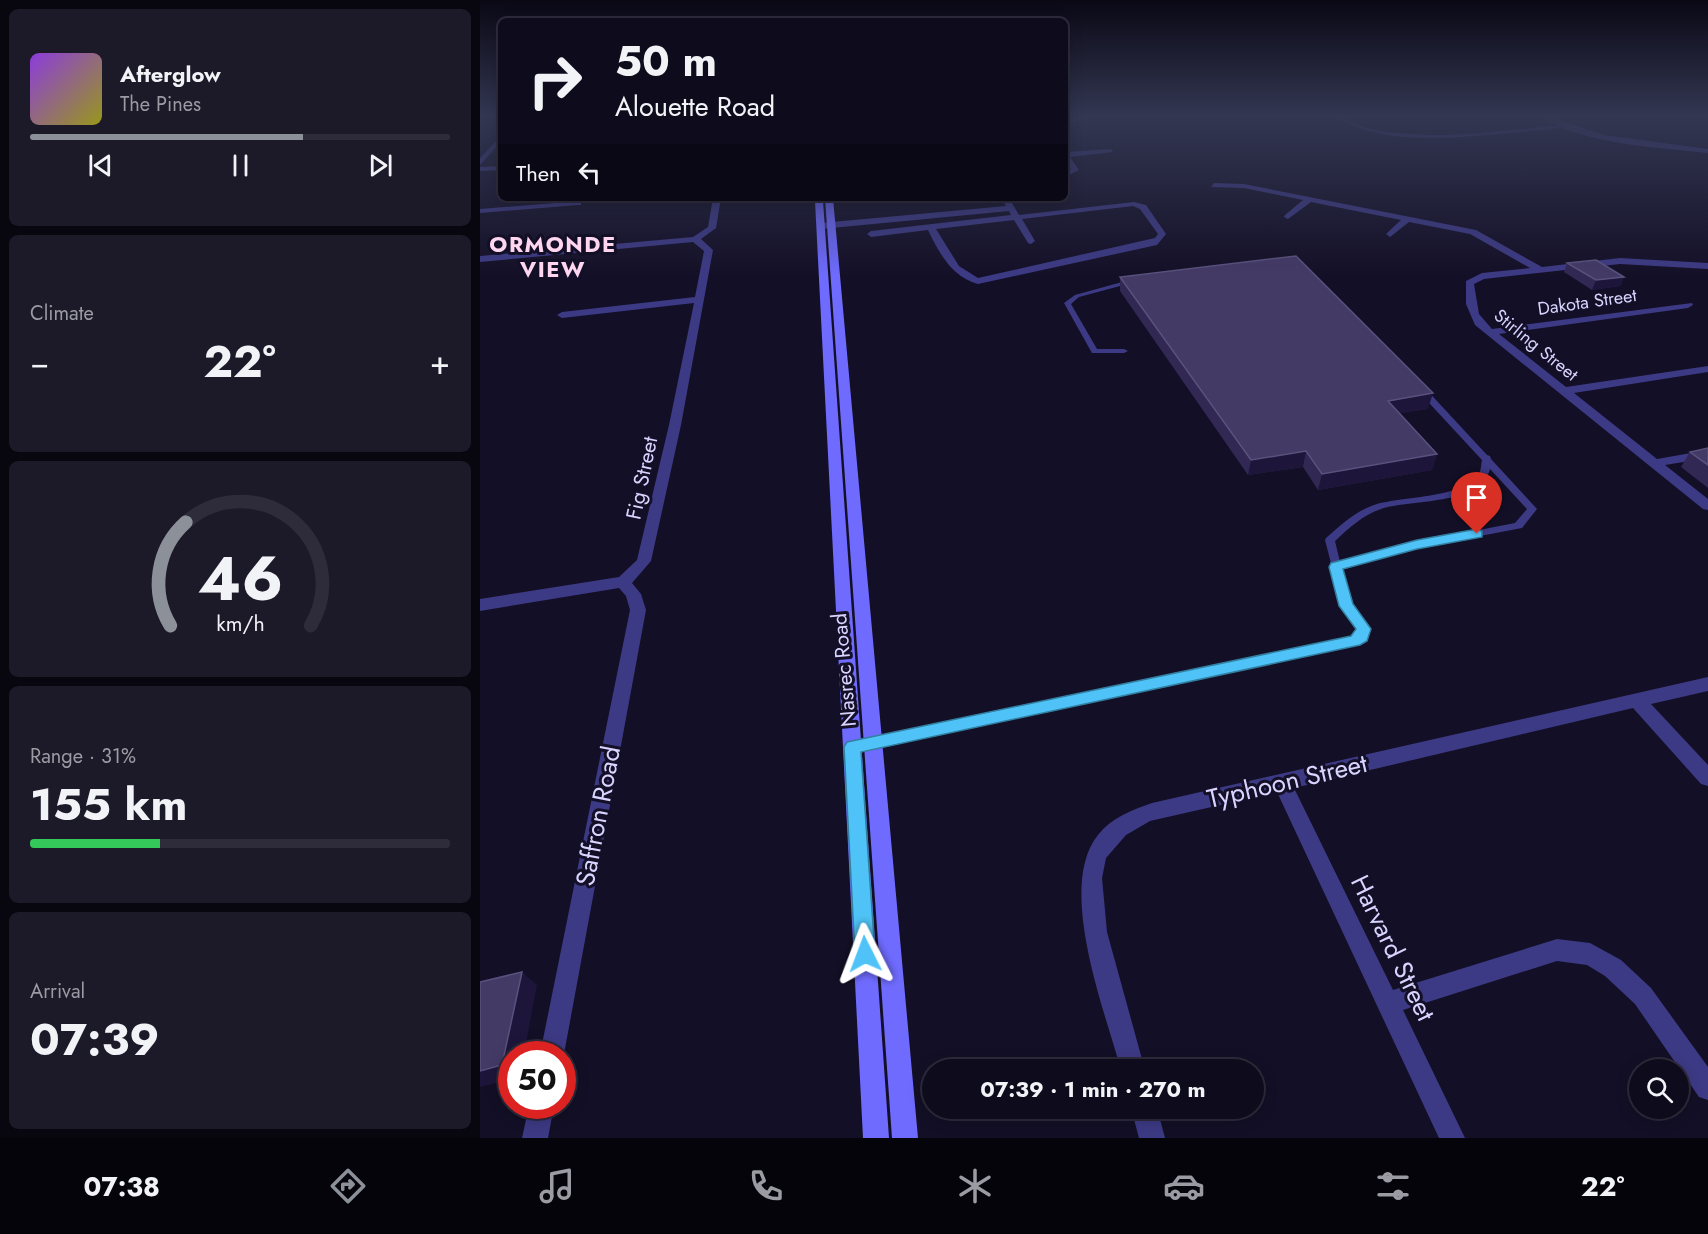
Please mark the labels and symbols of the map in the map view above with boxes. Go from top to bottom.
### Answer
district label: ORMONDE VIEW [489,228,617,285]
street label: Dakota Street [1536,282,1639,322]
street label: Stirling Street [1488,303,1584,388]
street label: Fig Street [619,434,665,522]
pin [1451,472,1502,534]
street label: Nasrec Road [824,612,864,728]
street label: Saffron Road [566,743,630,889]
street label: Typhoon Street [1203,744,1371,818]
street label: Harvard Street [1341,869,1445,1028]
position arrow [833,922,897,986]
speed limit sign: 50 [498,1041,576,1119]

